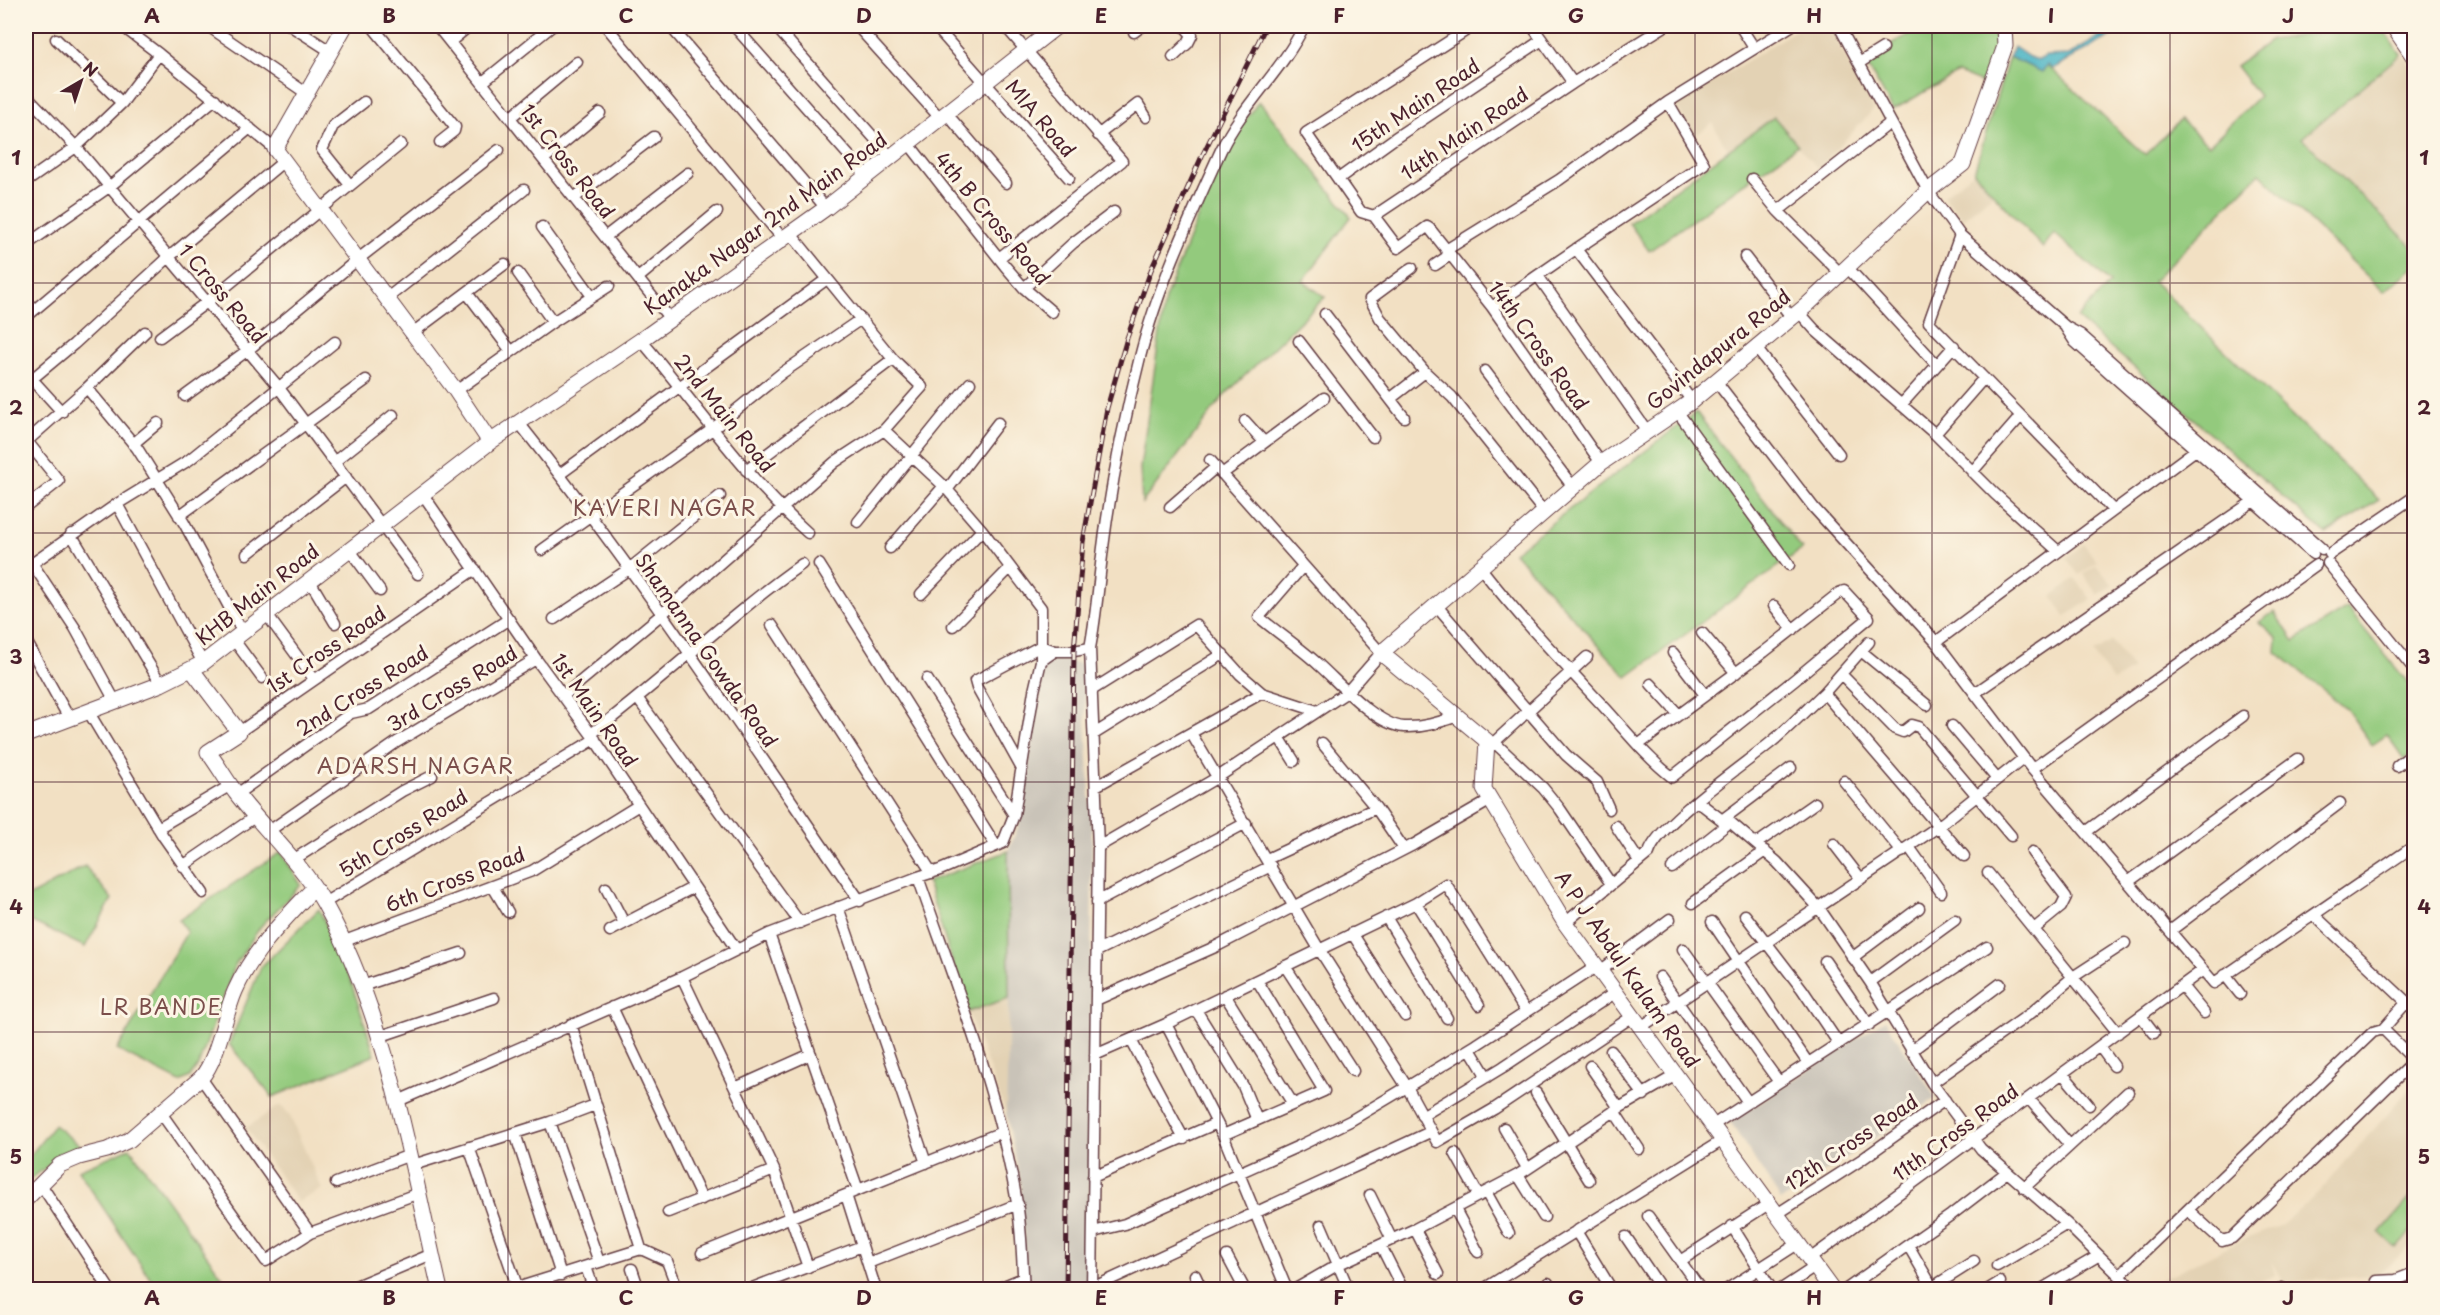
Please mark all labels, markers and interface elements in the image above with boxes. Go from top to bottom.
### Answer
text: A [144,0,160,30]
text: B [382,0,396,30]
text: C [618,0,634,30]
text: D [856,0,872,30]
text: E [1095,0,1107,30]
text: F [1333,0,1345,30]
text: G [1568,0,1584,30]
text: H [1806,0,1822,30]
text: I [2048,0,2054,30]
text: J [2282,0,2294,30]
north arrow [51,51,111,111]
street label: 15th Main Road [1345,51,1485,159]
text: N [79,55,104,82]
street label: MIA Road [999,72,1083,164]
street label: 14th Main Road [1394,79,1534,187]
street label: 1st Cross Road [513,97,623,225]
street label: Kanaka Nagar 2nd Main Road [637,124,893,322]
text: 1 [11,142,21,172]
text: 1 [2419,142,2429,172]
street label: 4th B Cross Road [928,145,1058,291]
street label: 1 Cross Road [172,236,274,350]
street label: 14th Cross Road [1481,274,1597,416]
street label: Govindapura Road [1639,281,1797,417]
street label: 2nd Main Road [667,347,783,479]
text: 2 [9,392,23,422]
text: 2 [2417,392,2431,422]
district label: KAVERI NAGAR [573,491,757,523]
street label: KHB Main Road [189,536,325,652]
street label: Shamanna Gowda Road [628,547,786,753]
street label: 1st Cross Road [260,598,392,700]
street label: 2nd Cross Road [290,637,434,743]
street label: 3rd Cross Road [381,637,523,739]
text: 3 [9,641,23,671]
text: 3 [2417,641,2431,671]
street label: 1st Main Road [545,647,645,773]
district label: ADARSH NAGAR [317,749,515,781]
street label: 5th Cross Road [333,781,473,885]
street label: 6th Cross Road [381,839,529,919]
street label: A P J Abdul Kalam Road [1548,864,1708,1074]
text: 4 [9,891,23,921]
text: 4 [2417,891,2431,921]
district label: LR BANDE [100,990,222,1022]
street label: 11th Cross Road [1886,1076,2024,1188]
street label: 12th Cross Road [1778,1086,1924,1198]
text: 5 [10,1141,22,1171]
text: 5 [2418,1141,2430,1171]
text: A [144,1282,160,1312]
text: B [382,1282,396,1312]
text: C [618,1282,634,1312]
text: D [856,1282,872,1312]
text: E [1095,1282,1107,1312]
text: F [1333,1282,1345,1312]
text: G [1568,1282,1584,1312]
text: H [1806,1282,1822,1312]
text: I [2048,1282,2054,1312]
text: J [2282,1282,2294,1312]

